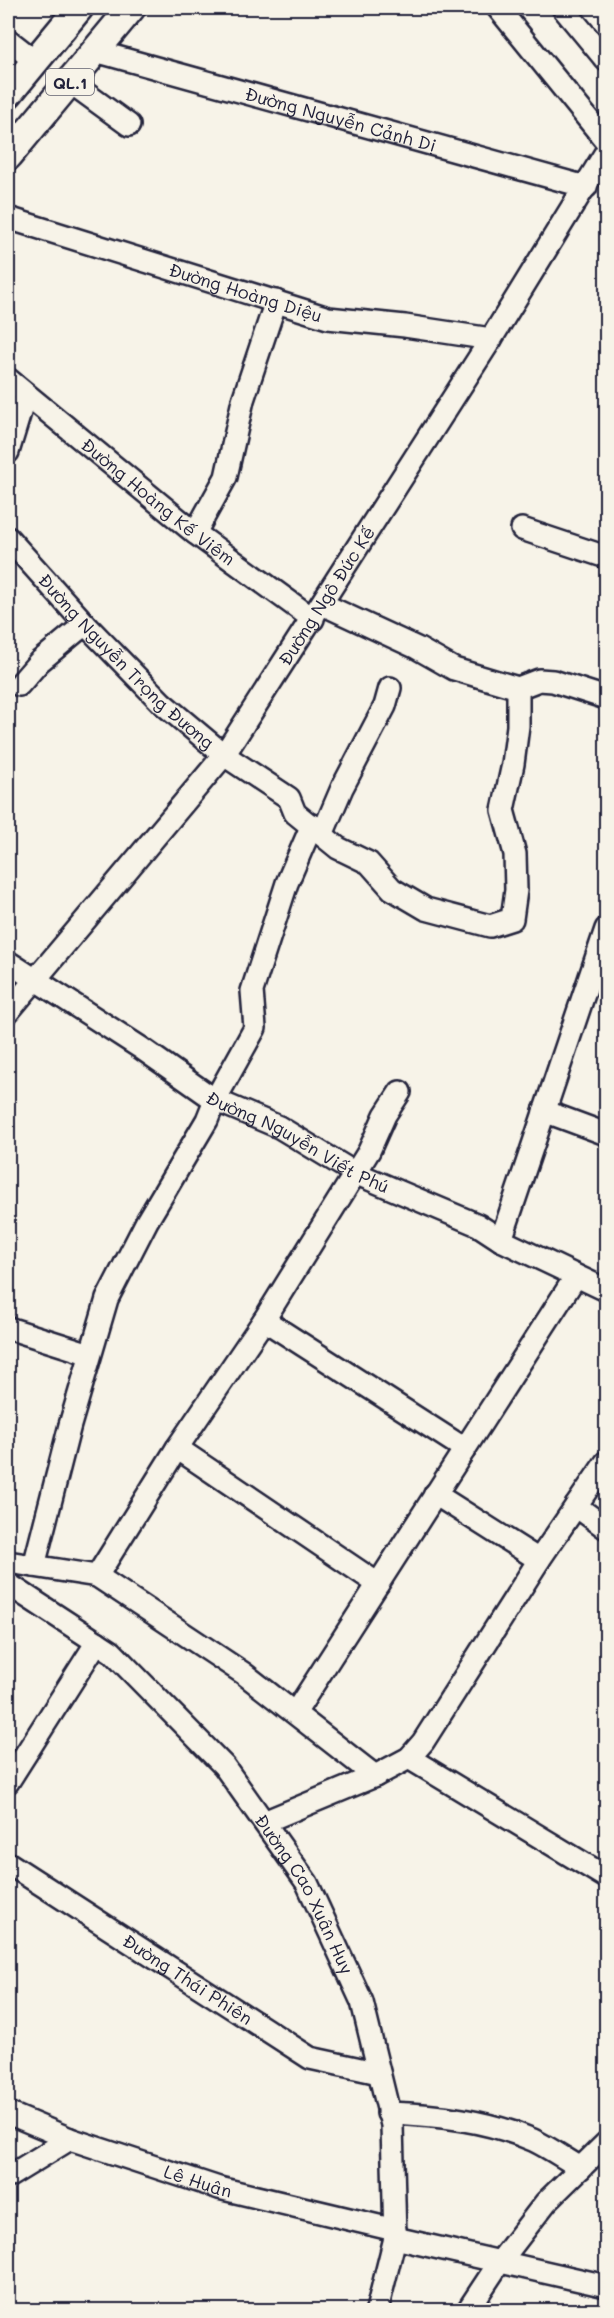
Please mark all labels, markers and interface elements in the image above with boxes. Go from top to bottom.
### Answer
road number: QL.1 [46,69,94,95]
street label: Đường Nguyễn Cảnh Dị [242,81,439,157]
street label: Đường Hoàng Diệu [166,257,325,328]
street label: Đường Hoàng Kế Viêm [76,432,240,571]
street label: Đường Ngô Đức Kế [273,521,380,670]
street label: Đường Nguyễn Trọng Đương [33,568,220,754]
street label: Đường Nguyễn Viết Phú [201,1086,393,1198]
street label: Đường Cao Xuân Huy [250,1809,359,1978]
street label: Đường Thái Phiên [118,1928,257,2030]
street label: Lê Huân [161,2159,234,2203]

